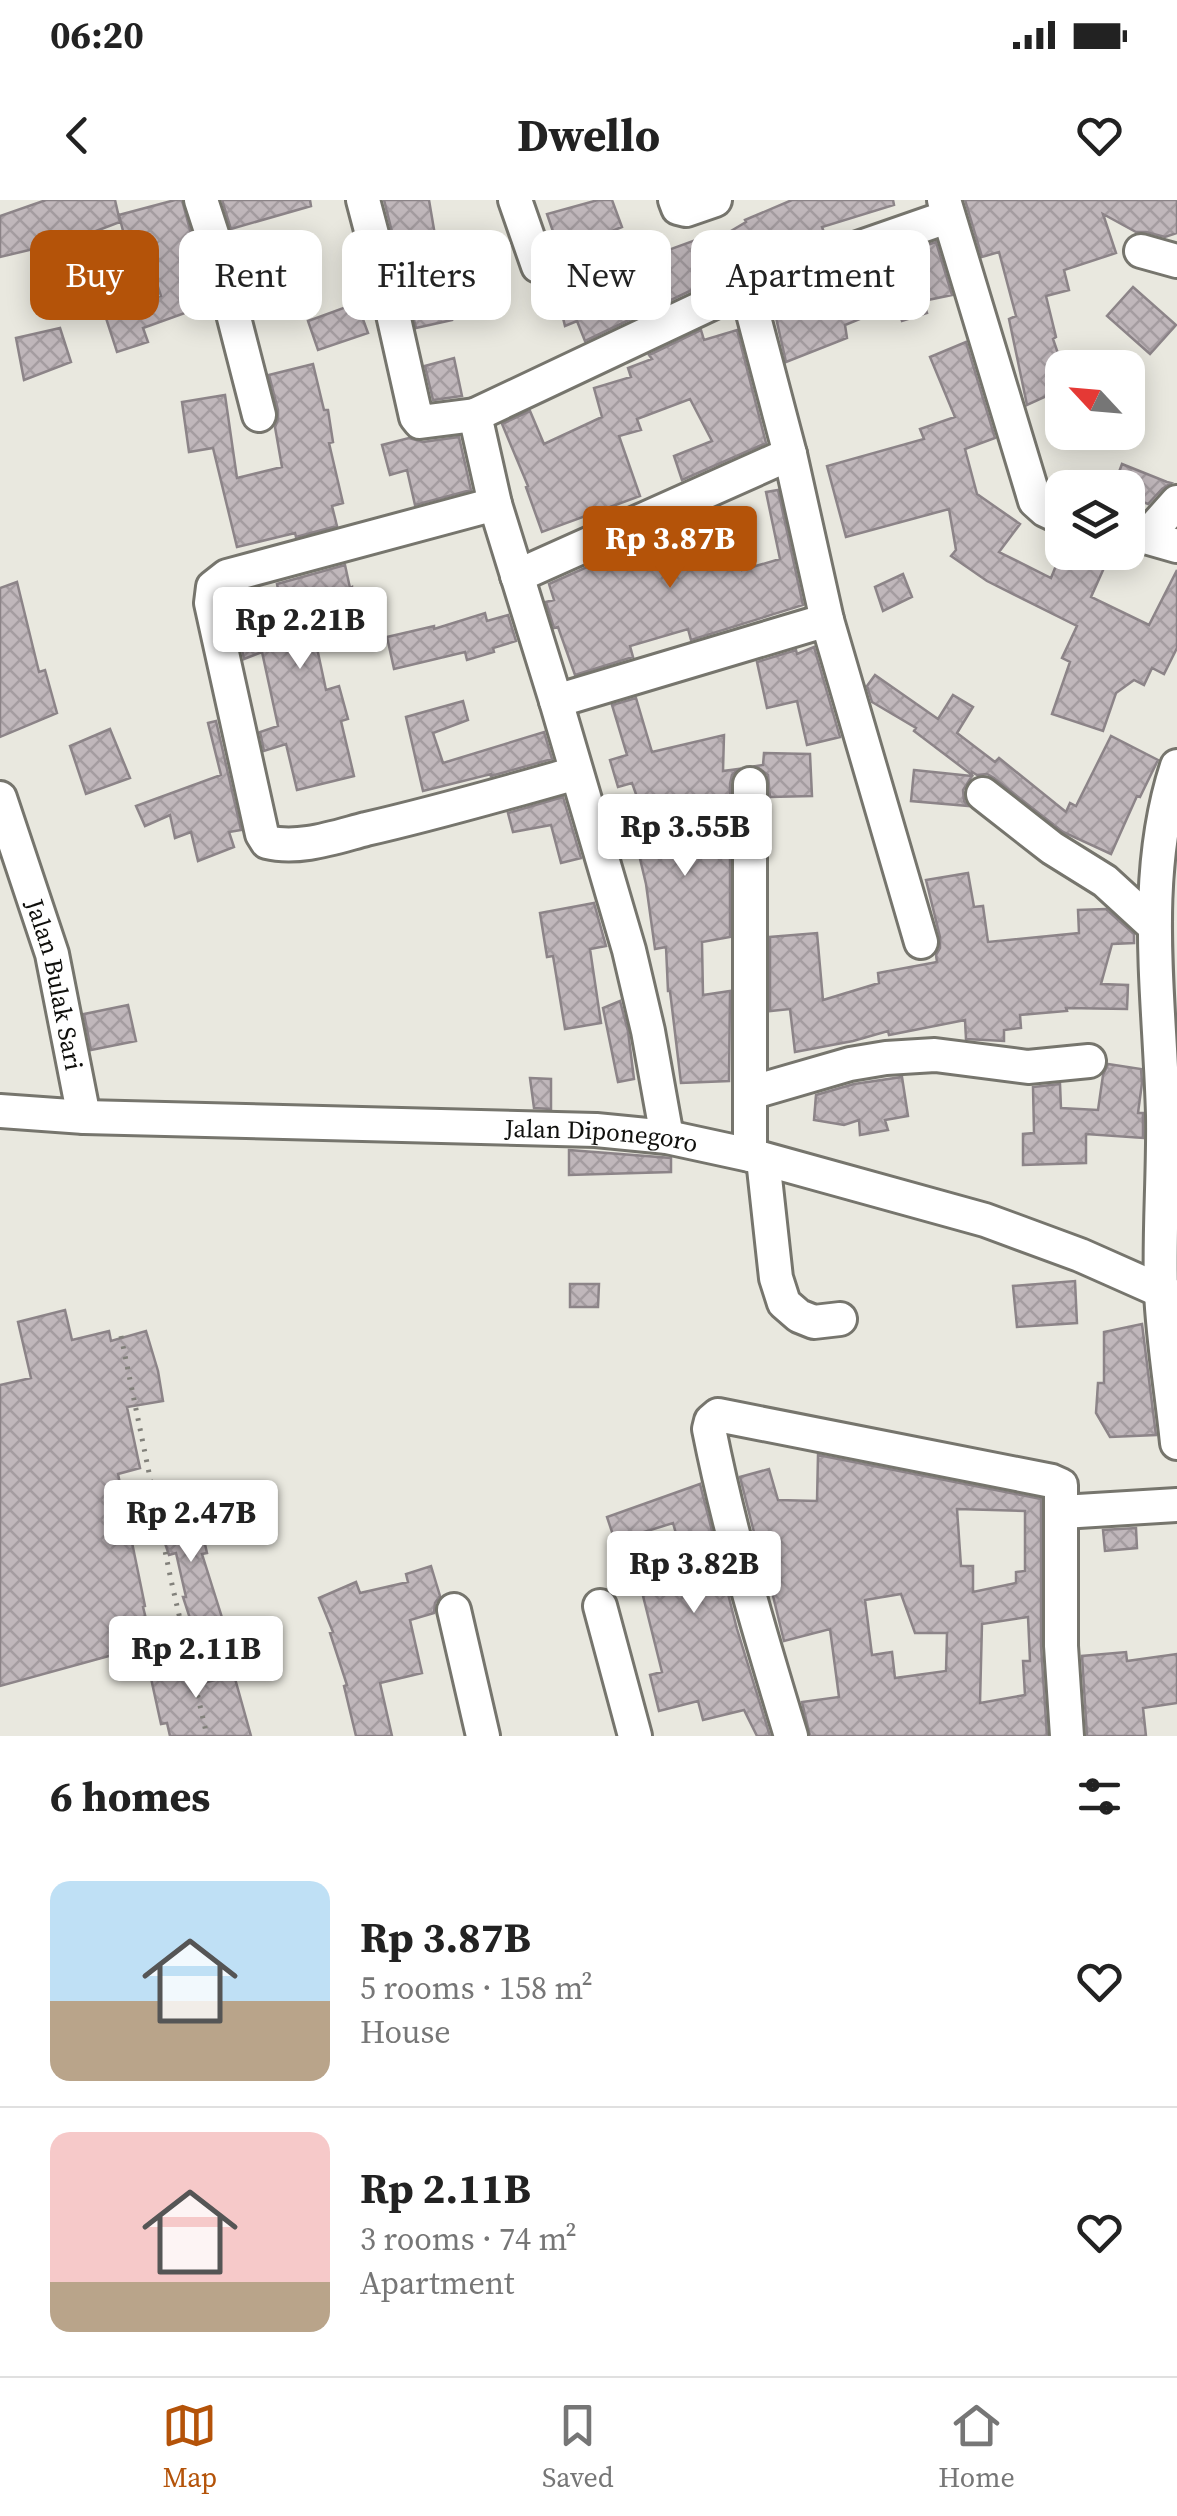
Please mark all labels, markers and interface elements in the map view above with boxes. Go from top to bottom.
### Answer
text: 06:20 [50,9,144,61]
text: Dwello [517,104,660,166]
icon: back [50,108,105,163]
icon: heart [1072,108,1127,163]
chip: Buy [30,230,159,320]
chip: Rent [179,230,322,320]
chip: Filters [342,230,511,320]
chip: New [531,230,671,320]
chip: Apartment [691,230,930,320]
north arrow [1045,350,1145,450]
map controls [1045,350,1145,570]
button: layers [1045,470,1145,570]
pin: Rp 3.87B [567,506,773,591]
text: Rp 3.87B [605,516,735,560]
pin: Rp 2.21B [197,587,403,672]
text: Rp 2.21B [235,597,365,641]
pin: Rp 3.55B [582,794,788,879]
text: Rp 3.55B [620,804,750,848]
street label: Jalan Bulak Sari [18,894,91,1073]
street label: Jalan Diponegoro [503,1111,701,1160]
pin: Rp 2.47B [88,1480,294,1565]
text: Rp 2.47B [126,1490,256,1534]
pin: Rp 3.82B [591,1531,797,1616]
text: Rp 3.82B [629,1541,759,1585]
pin: Rp 2.11B [93,1616,299,1701]
text: Rp 2.11B [131,1626,261,1670]
text: 6 homes [50,1767,210,1825]
icon: filters [1072,1769,1127,1824]
text: Rp 3.87B [360,1908,531,1966]
icon: home [130,1921,250,2041]
icon: heart [1072,1954,1127,2009]
text: 5 rooms · 158 m² [360,1966,593,2010]
text: House [360,2010,451,2054]
text: Rp 2.11B [360,2159,531,2217]
icon: home [130,2172,250,2292]
icon: heart [1072,2205,1127,2260]
text: 3 rooms · 74 m² [360,2217,577,2261]
text: Apartment [360,2261,514,2305]
tab: Map [162,2398,217,2496]
tab: Saved [542,2398,614,2496]
tab: Home [938,2398,1015,2496]

